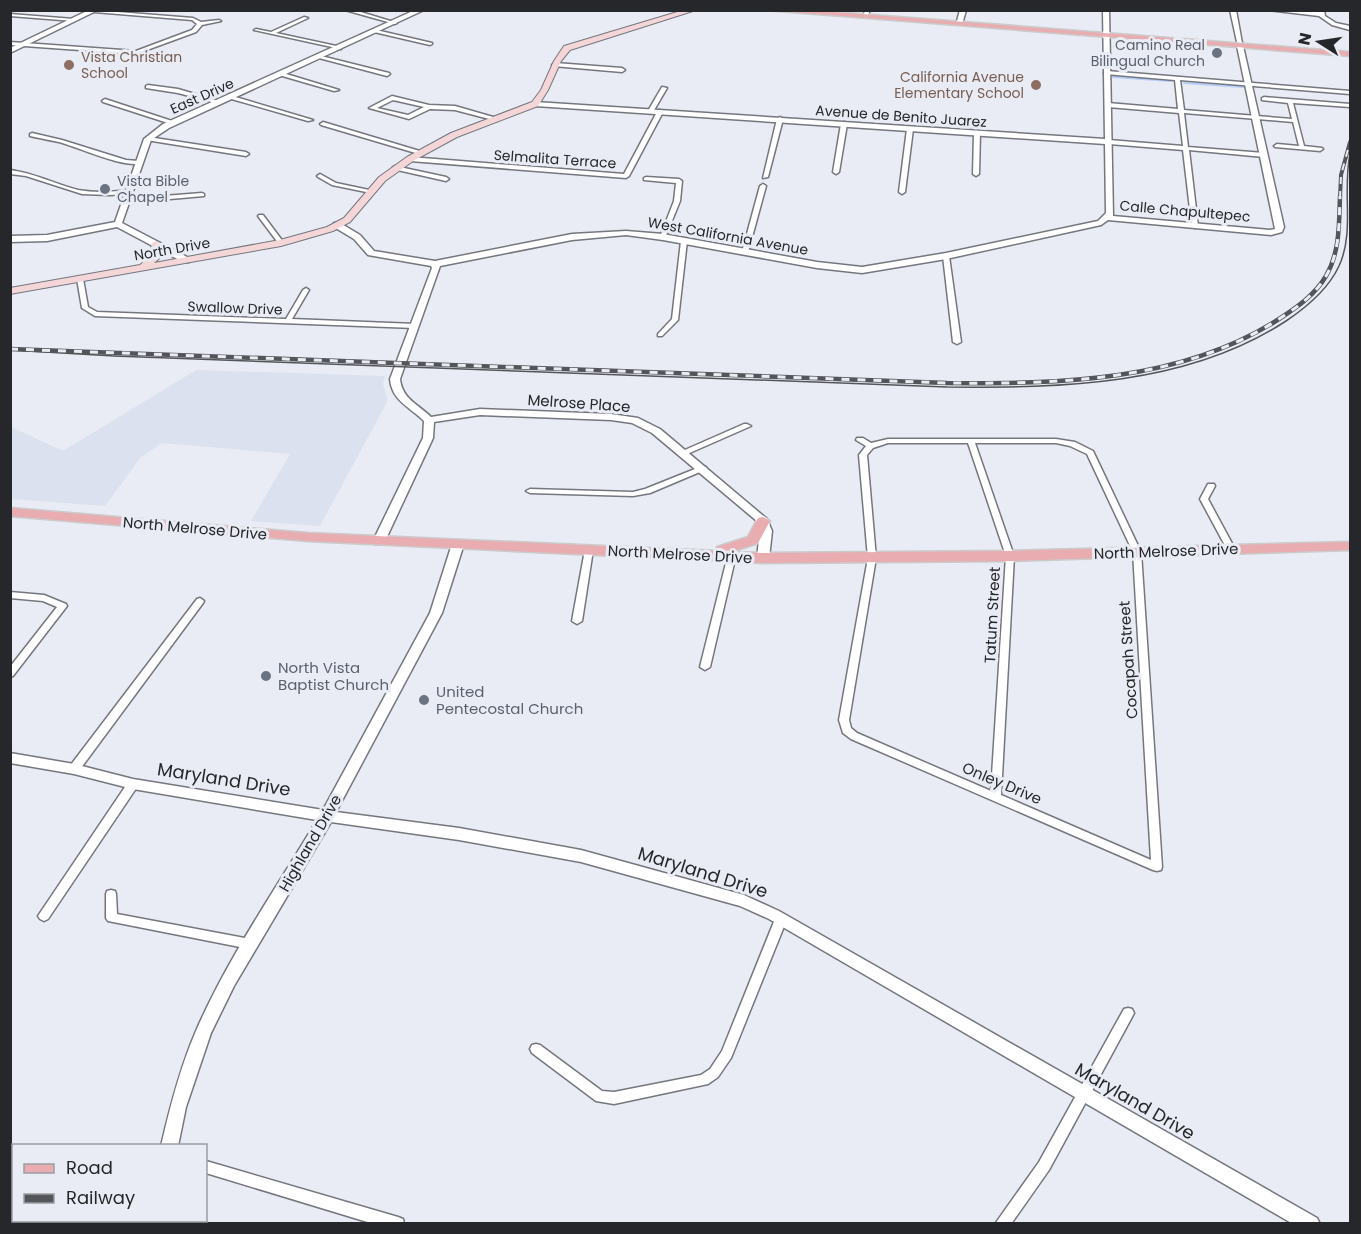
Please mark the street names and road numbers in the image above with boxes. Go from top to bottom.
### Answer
street label: East Drive [167,73,237,119]
street label: Avenue de Benito Juarez [815,100,987,132]
street label: Selmalita Terrace [493,145,617,173]
street label: Calle Chapultepec [1119,195,1251,227]
street label: West California Avenue [646,212,810,260]
street label: North Drive [132,232,212,266]
street label: Swallow Drive [187,296,283,320]
street label: Melrose Place [527,389,631,417]
street label: North Melrose Drive [122,511,268,545]
street label: North Melrose Drive [1093,538,1239,564]
street label: North Melrose Drive [607,540,753,568]
street label: Tatum Street [979,566,1005,664]
street label: Cocapah Street [1113,600,1143,720]
street label: Maryland Drive [156,756,292,802]
street label: Onley Drive [959,757,1045,809]
street label: Highland Drive [274,791,346,895]
street label: Maryland Drive [635,840,771,904]
street label: Maryland Drive [1070,1056,1200,1146]

